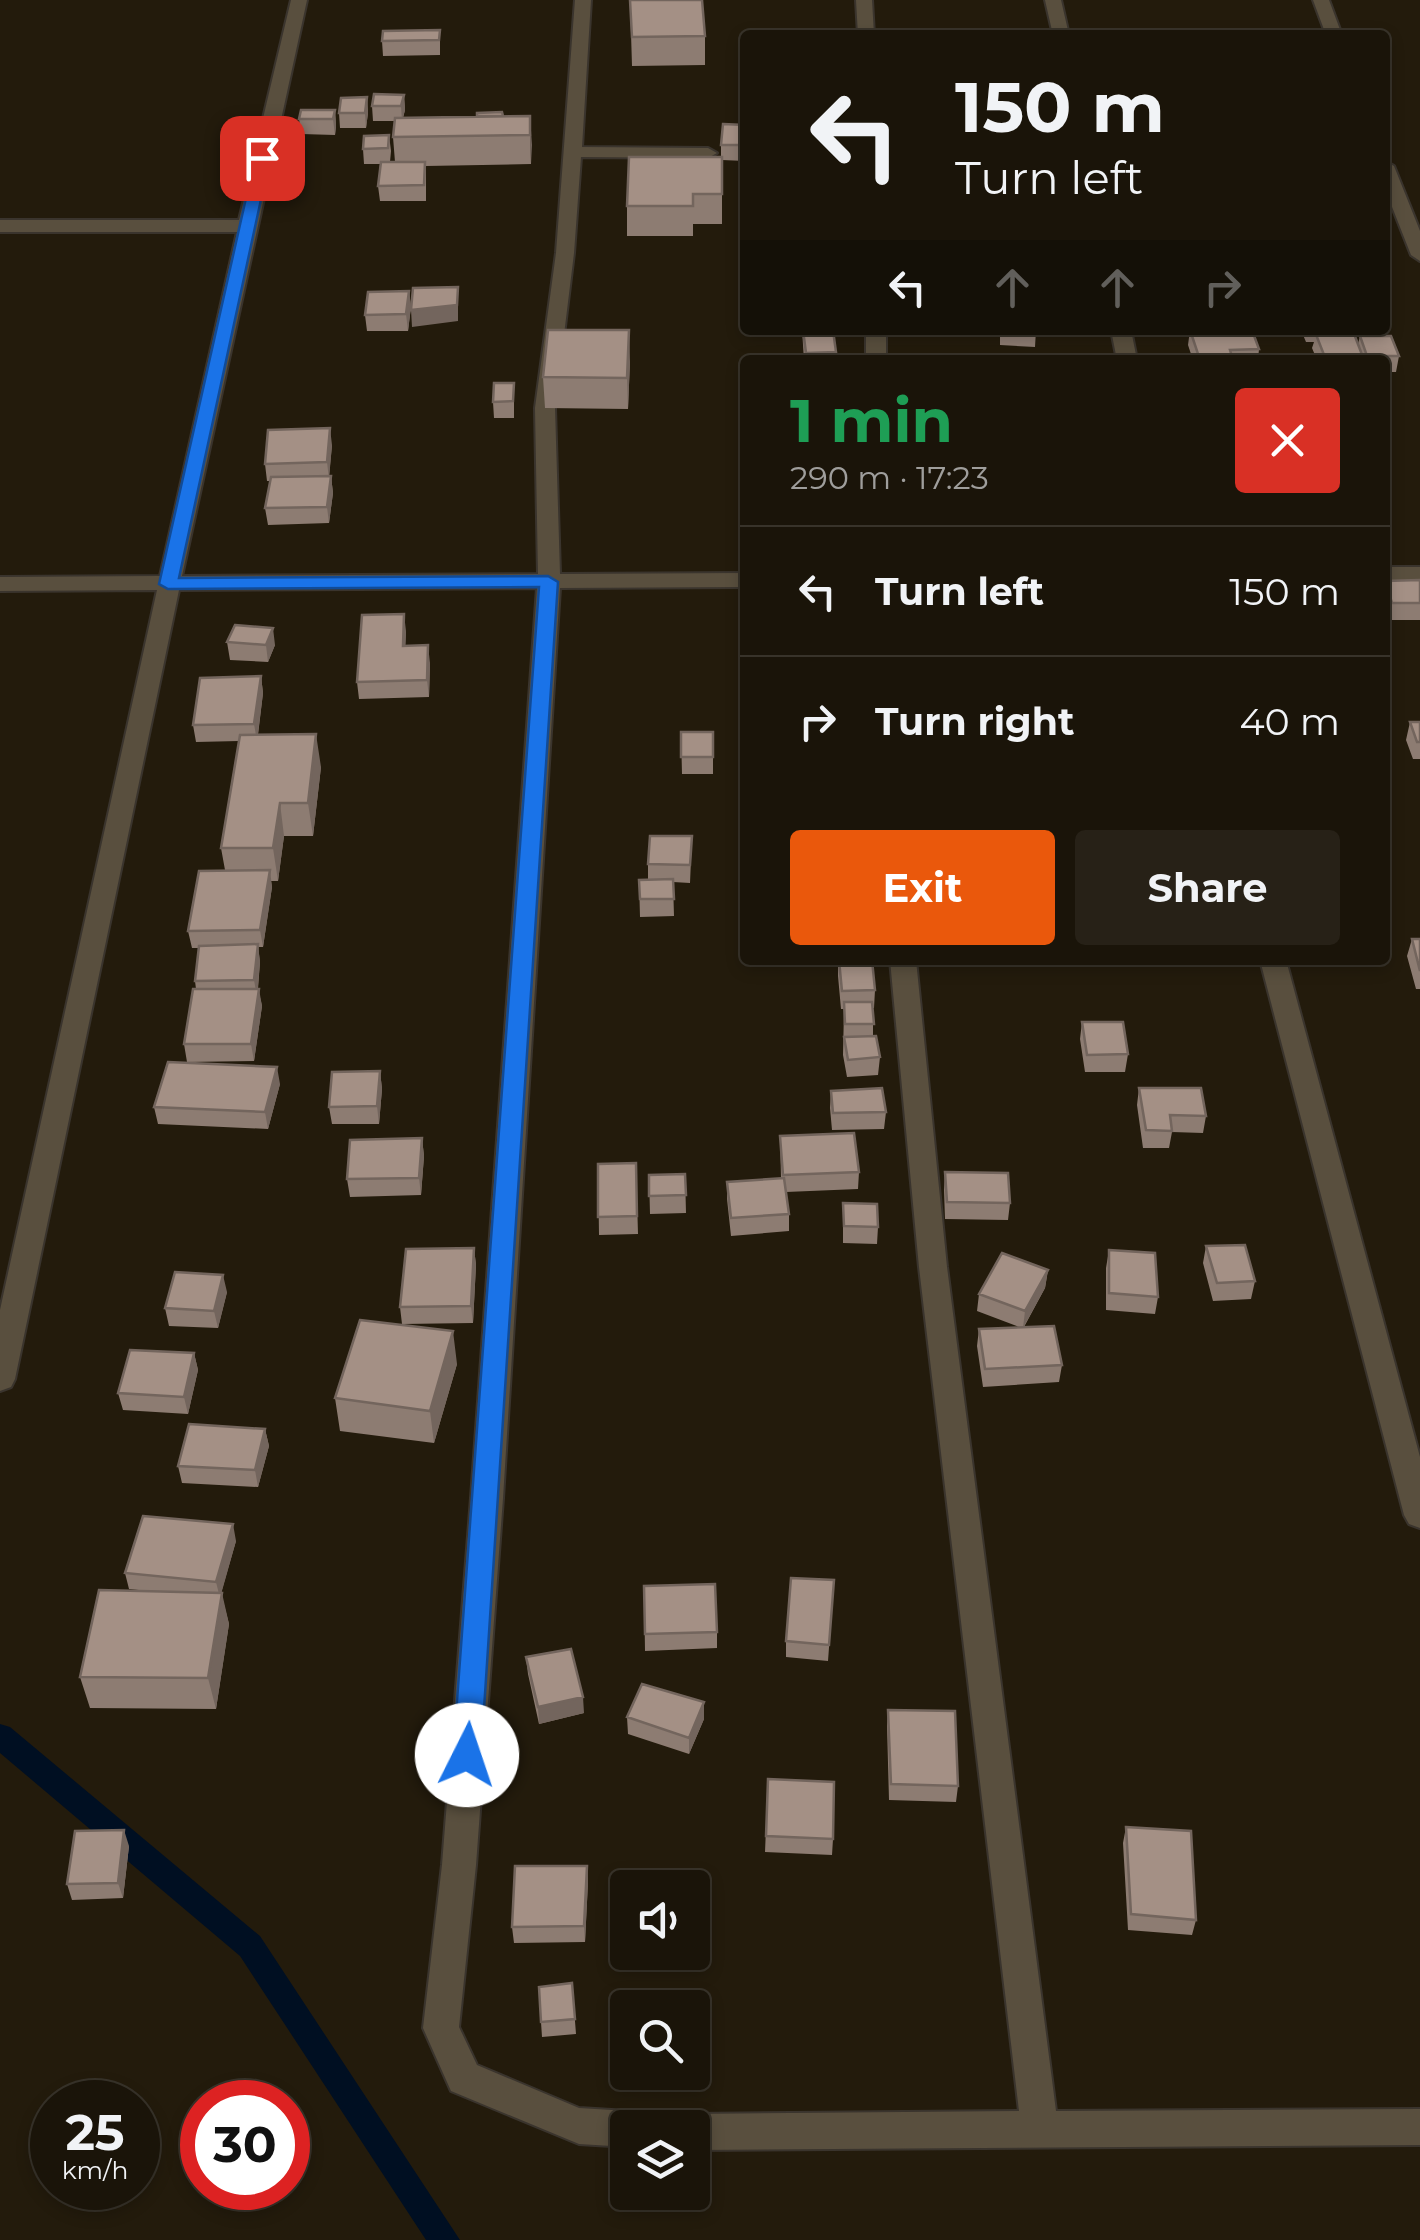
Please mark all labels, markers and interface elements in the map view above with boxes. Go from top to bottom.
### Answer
text: 150 m [955,64,1165,150]
icon: left [790,70,920,200]
pin [220,116,305,201]
icon: arrive [235,131,290,186]
text: Turn left [955,150,1143,205]
icon: left [880,260,935,315]
icon: ahead [985,260,1040,315]
icon: ahead [1090,260,1145,315]
icon: right [1195,260,1250,315]
text: 1 min [790,384,953,457]
button: close [1235,388,1340,493]
text: 290 m · 17:23 [790,458,989,497]
icon: left [790,564,845,619]
text: Turn left [875,568,1044,615]
text: 150 m [1229,568,1340,615]
icon: right [790,694,845,749]
text: Turn right [875,698,1074,745]
text: 40 m [1239,698,1340,745]
button: Exit [790,830,1055,945]
button: Share [1075,830,1340,945]
position arrow [415,1703,519,1807]
map controls [610,1870,710,2210]
button: sound [610,1870,710,1970]
button: search [610,1990,710,2090]
speed limit sign: 30 [180,2080,310,2210]
text: 25 [65,2102,125,2163]
button: layers [610,2110,710,2210]
text: km/h [62,2155,128,2185]

